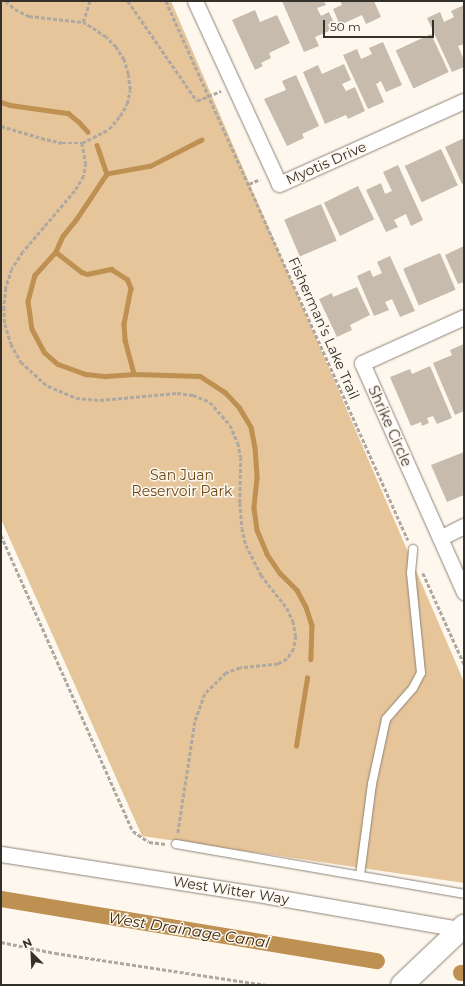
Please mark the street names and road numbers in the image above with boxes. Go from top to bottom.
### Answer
street label: Myotis Drive [283,138,369,188]
street label: Fisherman’s Lake Trail [285,254,363,402]
street label: Shrike Circle [365,383,415,469]
street label: West Witter Way [172,873,290,907]

